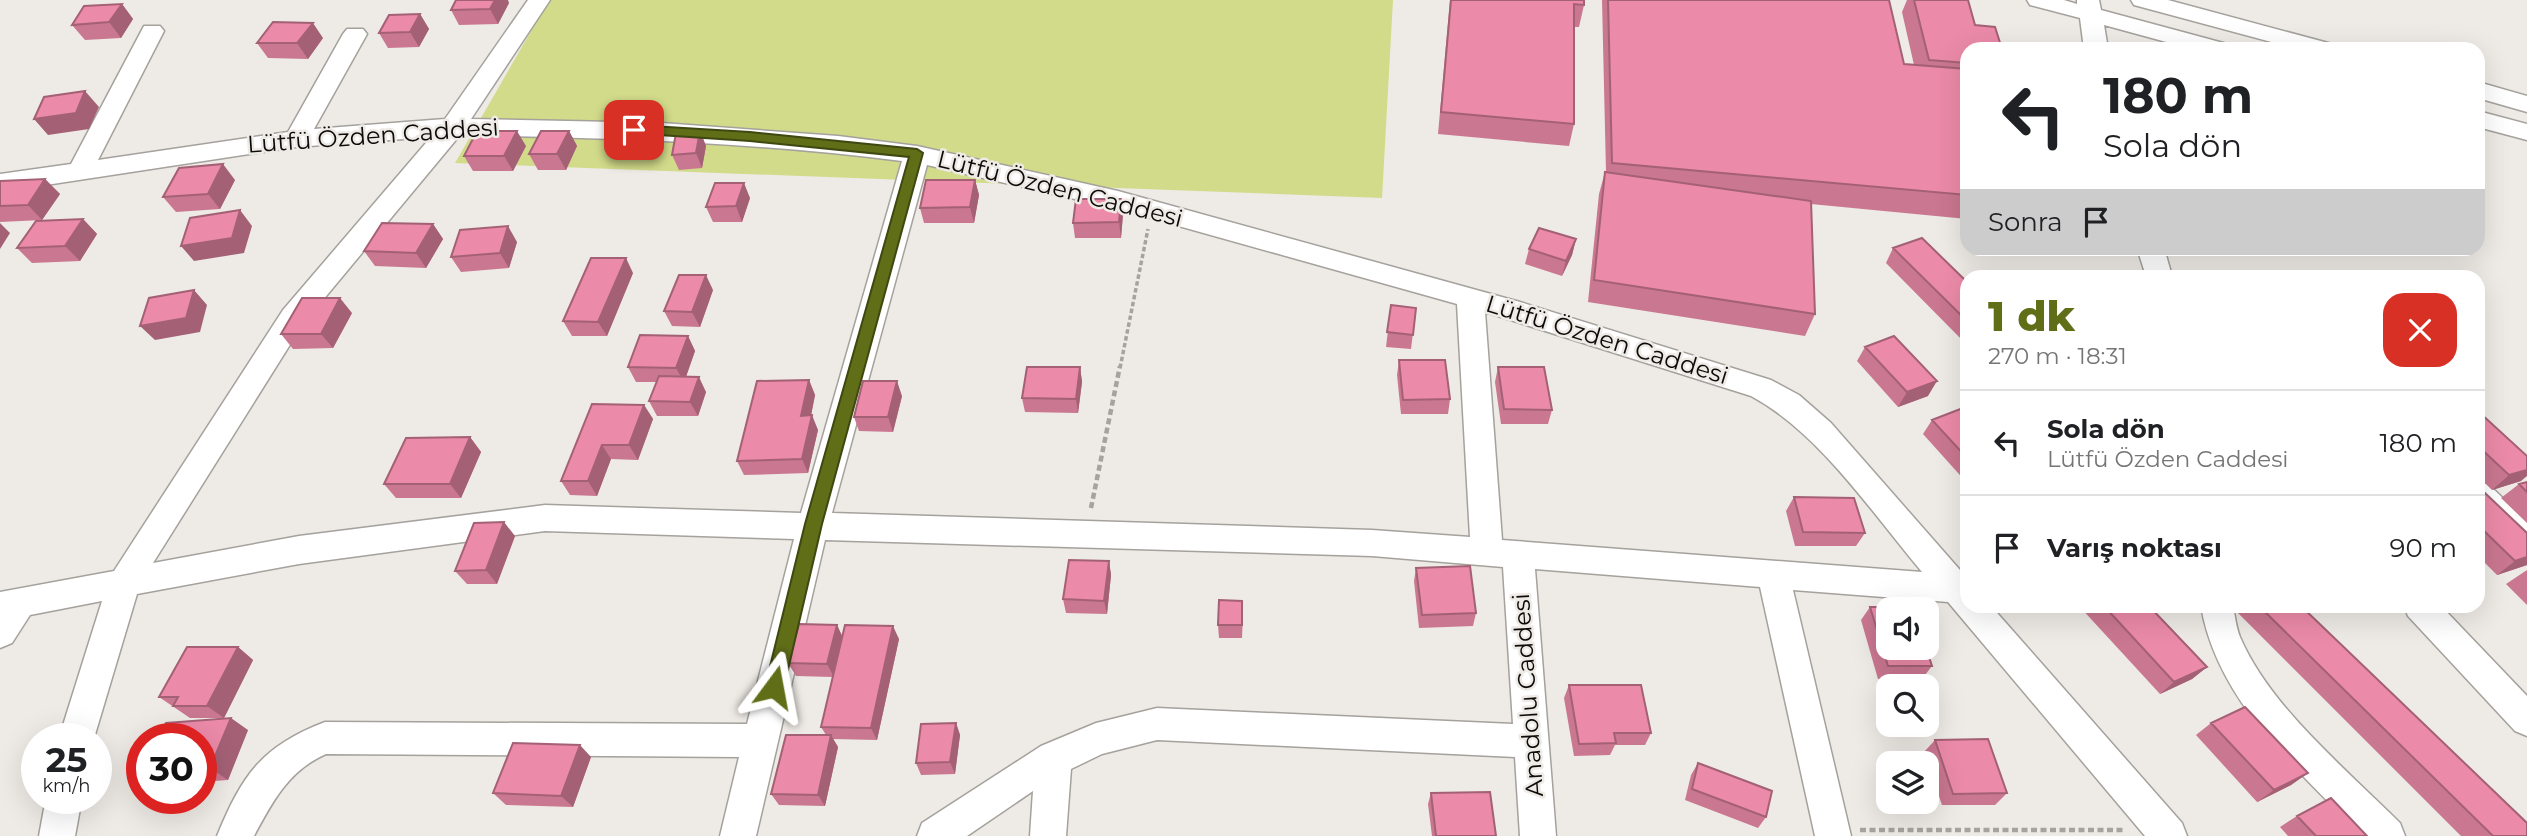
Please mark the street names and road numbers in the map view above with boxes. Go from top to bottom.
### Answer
street label: Lütfü Özden Caddesi [246,112,500,159]
street label: Lütfü Özden Caddesi [934,144,1186,233]
street label: Lütfü Özden Caddesi [1482,289,1732,390]
street label: Anadolu Caddesi [1506,592,1549,798]

